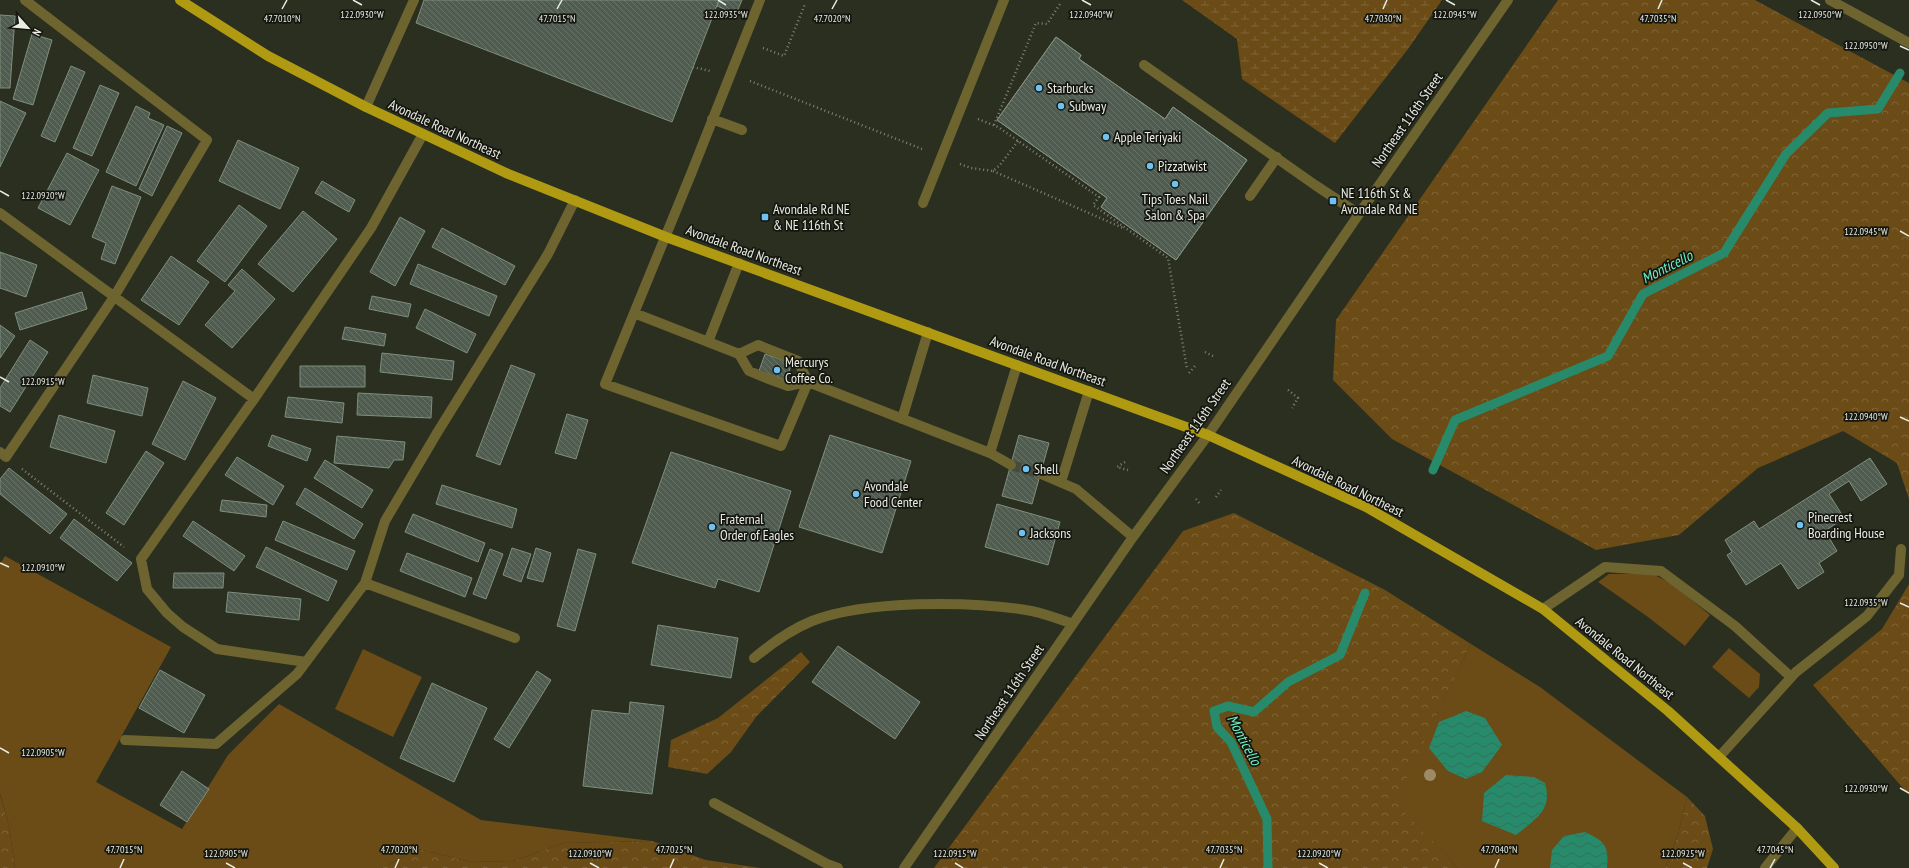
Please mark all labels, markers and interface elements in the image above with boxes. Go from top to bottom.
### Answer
north arrow [8,8,48,48]
text: 122.0930°W [340,8,384,21]
text: 122.0935°W [704,8,748,21]
text: 122.0940°W [1069,8,1113,21]
text: 122.0945°W [1433,8,1477,21]
text: 122.0950°W [1798,8,1842,21]
text: 47.7010°N [264,12,300,25]
text: 47.7015°N [539,12,575,25]
text: 47.7020°N [814,12,850,25]
text: 47.7030°N [1365,12,1401,25]
text: 47.7035°N [1640,12,1676,25]
text: N [29,27,44,38]
text: 122.0950°W [1844,39,1888,52]
street label: Northeast 116th Street [1368,69,1446,171]
place label: Starbucks [1047,79,1094,97]
marker: Starbucks [1034,83,1044,93]
street label: Avondale Road Northeast [386,95,504,163]
place label: Subway [1069,97,1107,115]
marker: Subway [1056,101,1066,111]
place label: Apple Teriyaki [1114,128,1181,146]
marker: Apple Teriyaki [1101,132,1111,142]
place label: Pizzatwist [1158,157,1207,175]
marker: Pizzatwist [1145,161,1155,171]
marker: Tips Toes Nail Salon & Spa [1170,179,1180,189]
place label: NE 116th St & Avondale Rd NE [1341,184,1418,218]
text: 122.0920°W [21,189,65,202]
place label: Tips Toes Nail Salon & Spa [1142,190,1209,224]
marker: NE 116th St & Avondale Rd NE [1328,196,1338,206]
place label: Avondale Rd NE & NE 116th St [773,200,850,234]
marker: Avondale Rd NE & NE 116th St [760,212,770,222]
street label: Avondale Road Northeast [684,221,805,279]
text: 122.0945°W [1844,225,1888,238]
water label: Monticello [1638,245,1697,287]
street label: Avondale Road Northeast [988,332,1109,390]
place label: Mercurys Coffee Co. [785,353,833,387]
marker: Mercurys Coffee Co. [772,365,782,375]
text: 122.0915°W [21,375,65,388]
street label: Northeast 116th Street [1156,375,1234,477]
text: 122.0940°W [1844,410,1888,423]
street label: Avondale Road Northeast [1289,451,1407,521]
place label: Shell [1034,460,1059,478]
marker: Shell [1021,464,1031,474]
place label: Avondale Food Center [864,477,922,511]
marker: Avondale Food Center [851,489,861,499]
place label: Pinecrest Boarding House [1808,508,1885,542]
place label: Fraternal Order of Eagles [720,510,794,544]
marker: Pinecrest Boarding House [1795,520,1805,530]
marker: Fraternal Order of Eagles [707,522,717,532]
place label: Jacksons [1029,524,1071,542]
marker: Jacksons [1017,528,1027,538]
text: 122.0910°W [21,561,65,574]
text: 122.0935°W [1844,596,1888,609]
street label: Avondale Road Northeast [1572,613,1678,703]
street label: Northeast 116th Street [970,641,1048,743]
water label: Monticello [1223,711,1266,770]
text: 122.0905°W [21,746,65,759]
text: 122.0930°W [1844,782,1888,795]
text: 47.7015°N [106,843,142,856]
text: 47.7020°N [381,843,417,856]
text: 47.7025°N [656,843,692,856]
text: 47.7035°N [1206,843,1242,856]
text: 47.7040°N [1481,843,1517,856]
text: 47.7045°N [1757,843,1793,856]
text: 122.0905°W [204,847,248,860]
text: 122.0910°W [568,847,612,860]
text: 122.0915°W [933,847,977,860]
text: 122.0920°W [1297,847,1341,860]
text: 122.0925°W [1661,847,1705,860]

